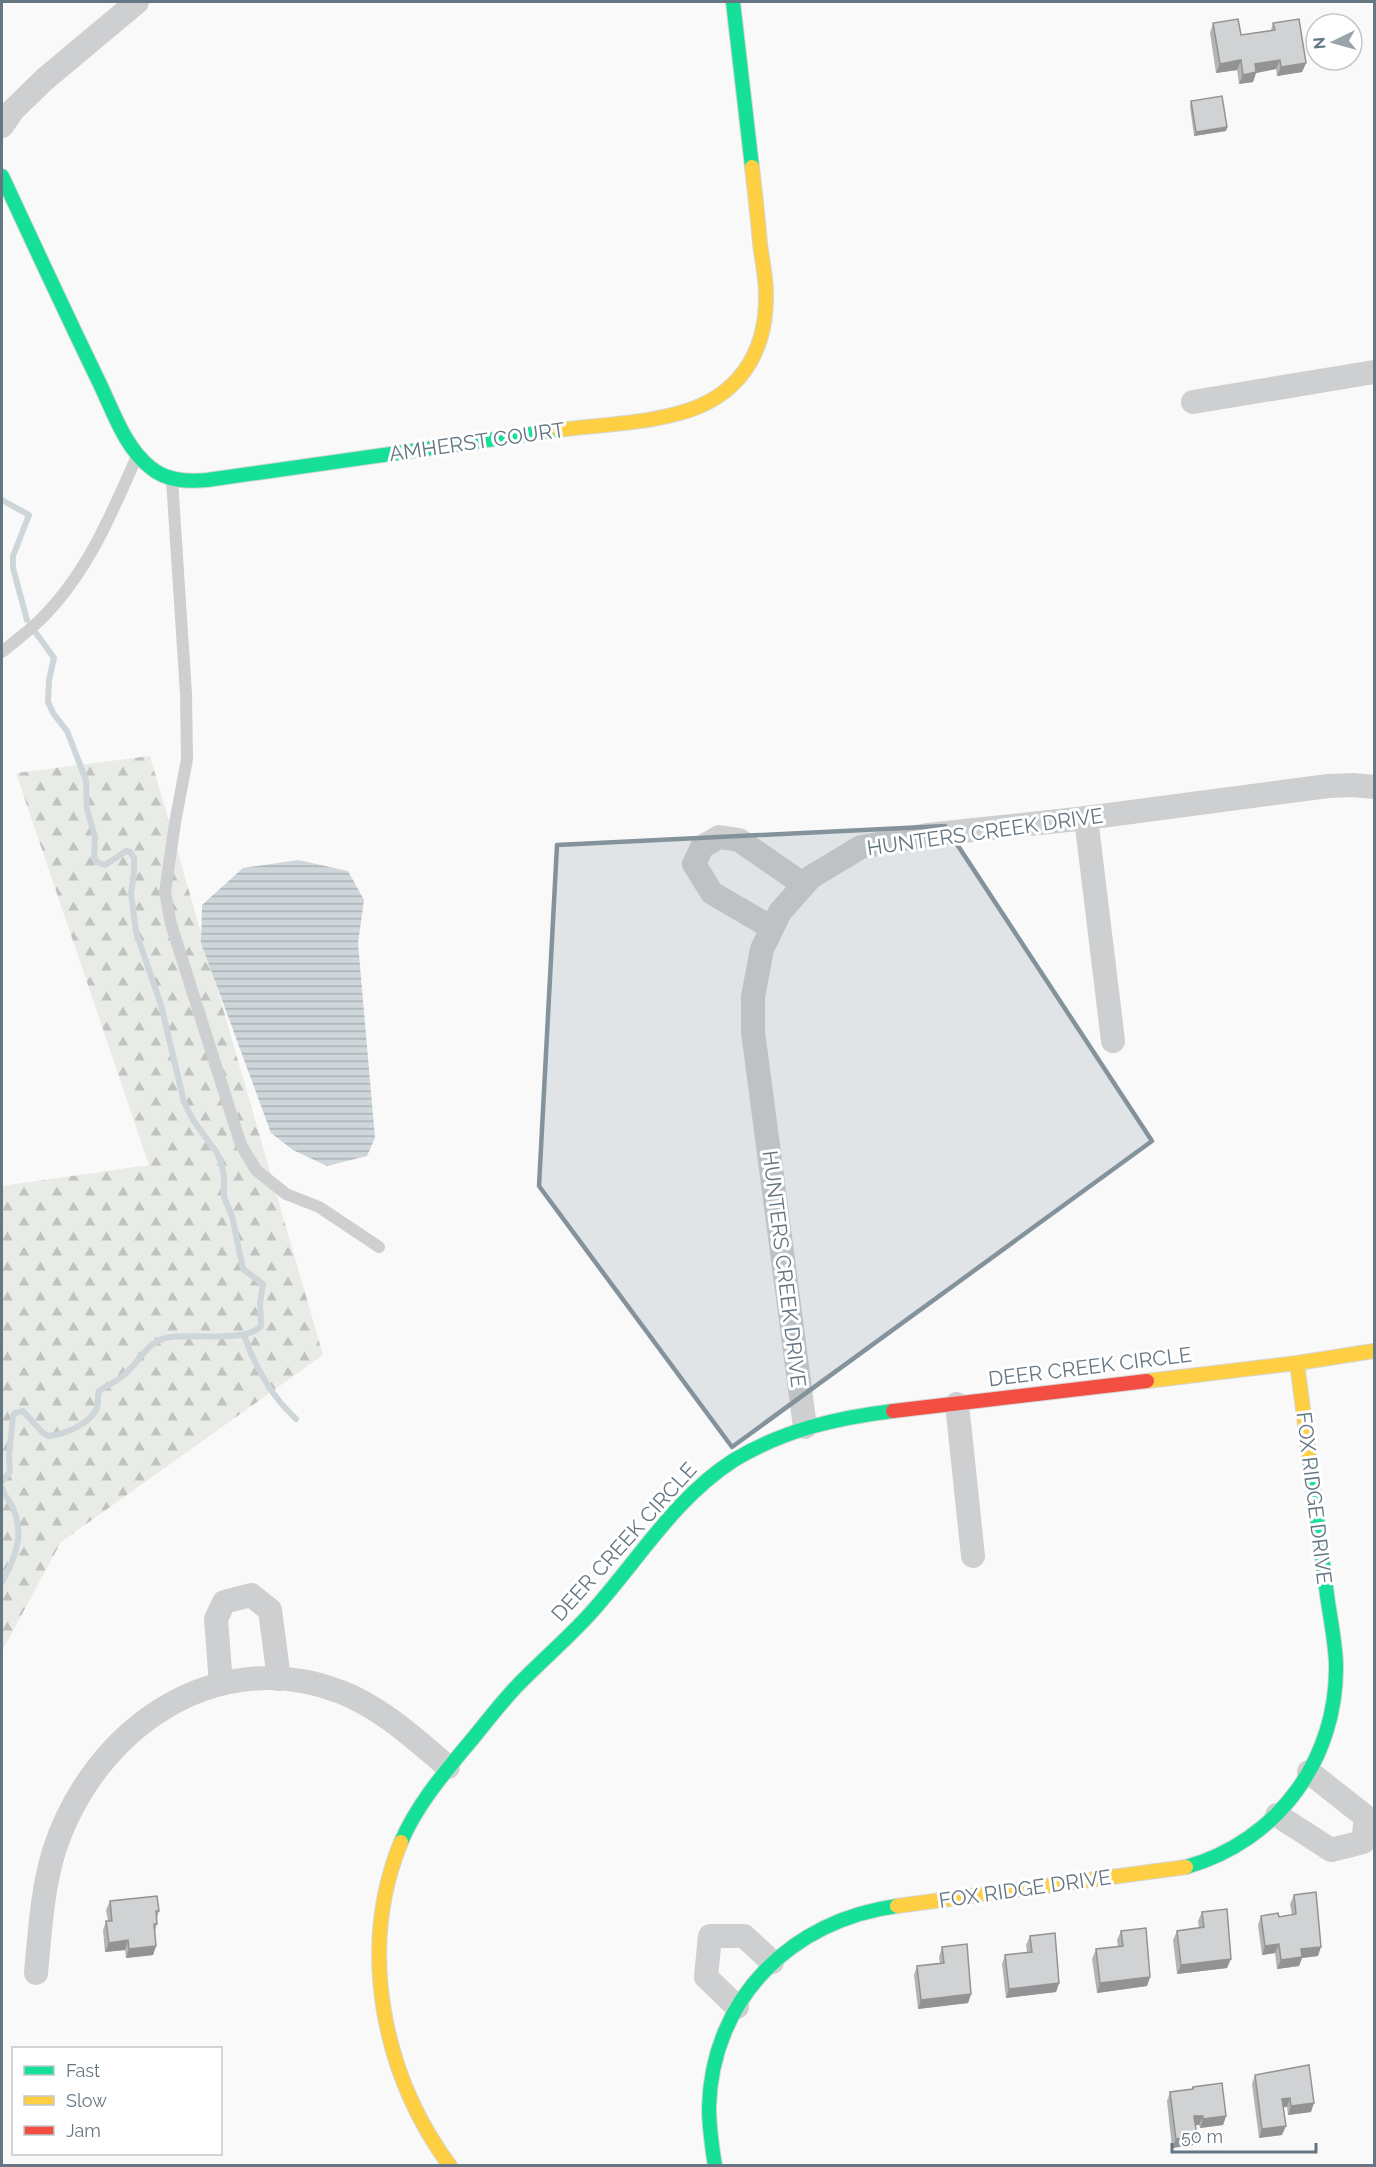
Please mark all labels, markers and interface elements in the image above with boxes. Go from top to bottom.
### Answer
north arrow [1304,12,1364,72]
text: N [1310,36,1330,50]
street label: AMHERST COURT [387,417,567,466]
street label: HUNTERS CREEK DRIVE [865,803,1105,860]
street label: HUNTERS CREEK DRIVE [758,1149,811,1389]
street label: DEER CREEK CIRCLE [987,1342,1193,1391]
street label: FOX RIDGE DRIVE [1292,1410,1337,1586]
street label: DEER CREEK CIRCLE [546,1457,701,1626]
street label: FOX RIDGE DRIVE [937,1864,1113,1913]
legend [12,2047,222,2155]
text: Fast [66,2060,100,2081]
text: Slow [66,2090,107,2111]
scale bar [1172,2116,1316,2154]
text: Jam [66,2120,101,2141]
text: 50 m [1181,2126,1223,2147]

